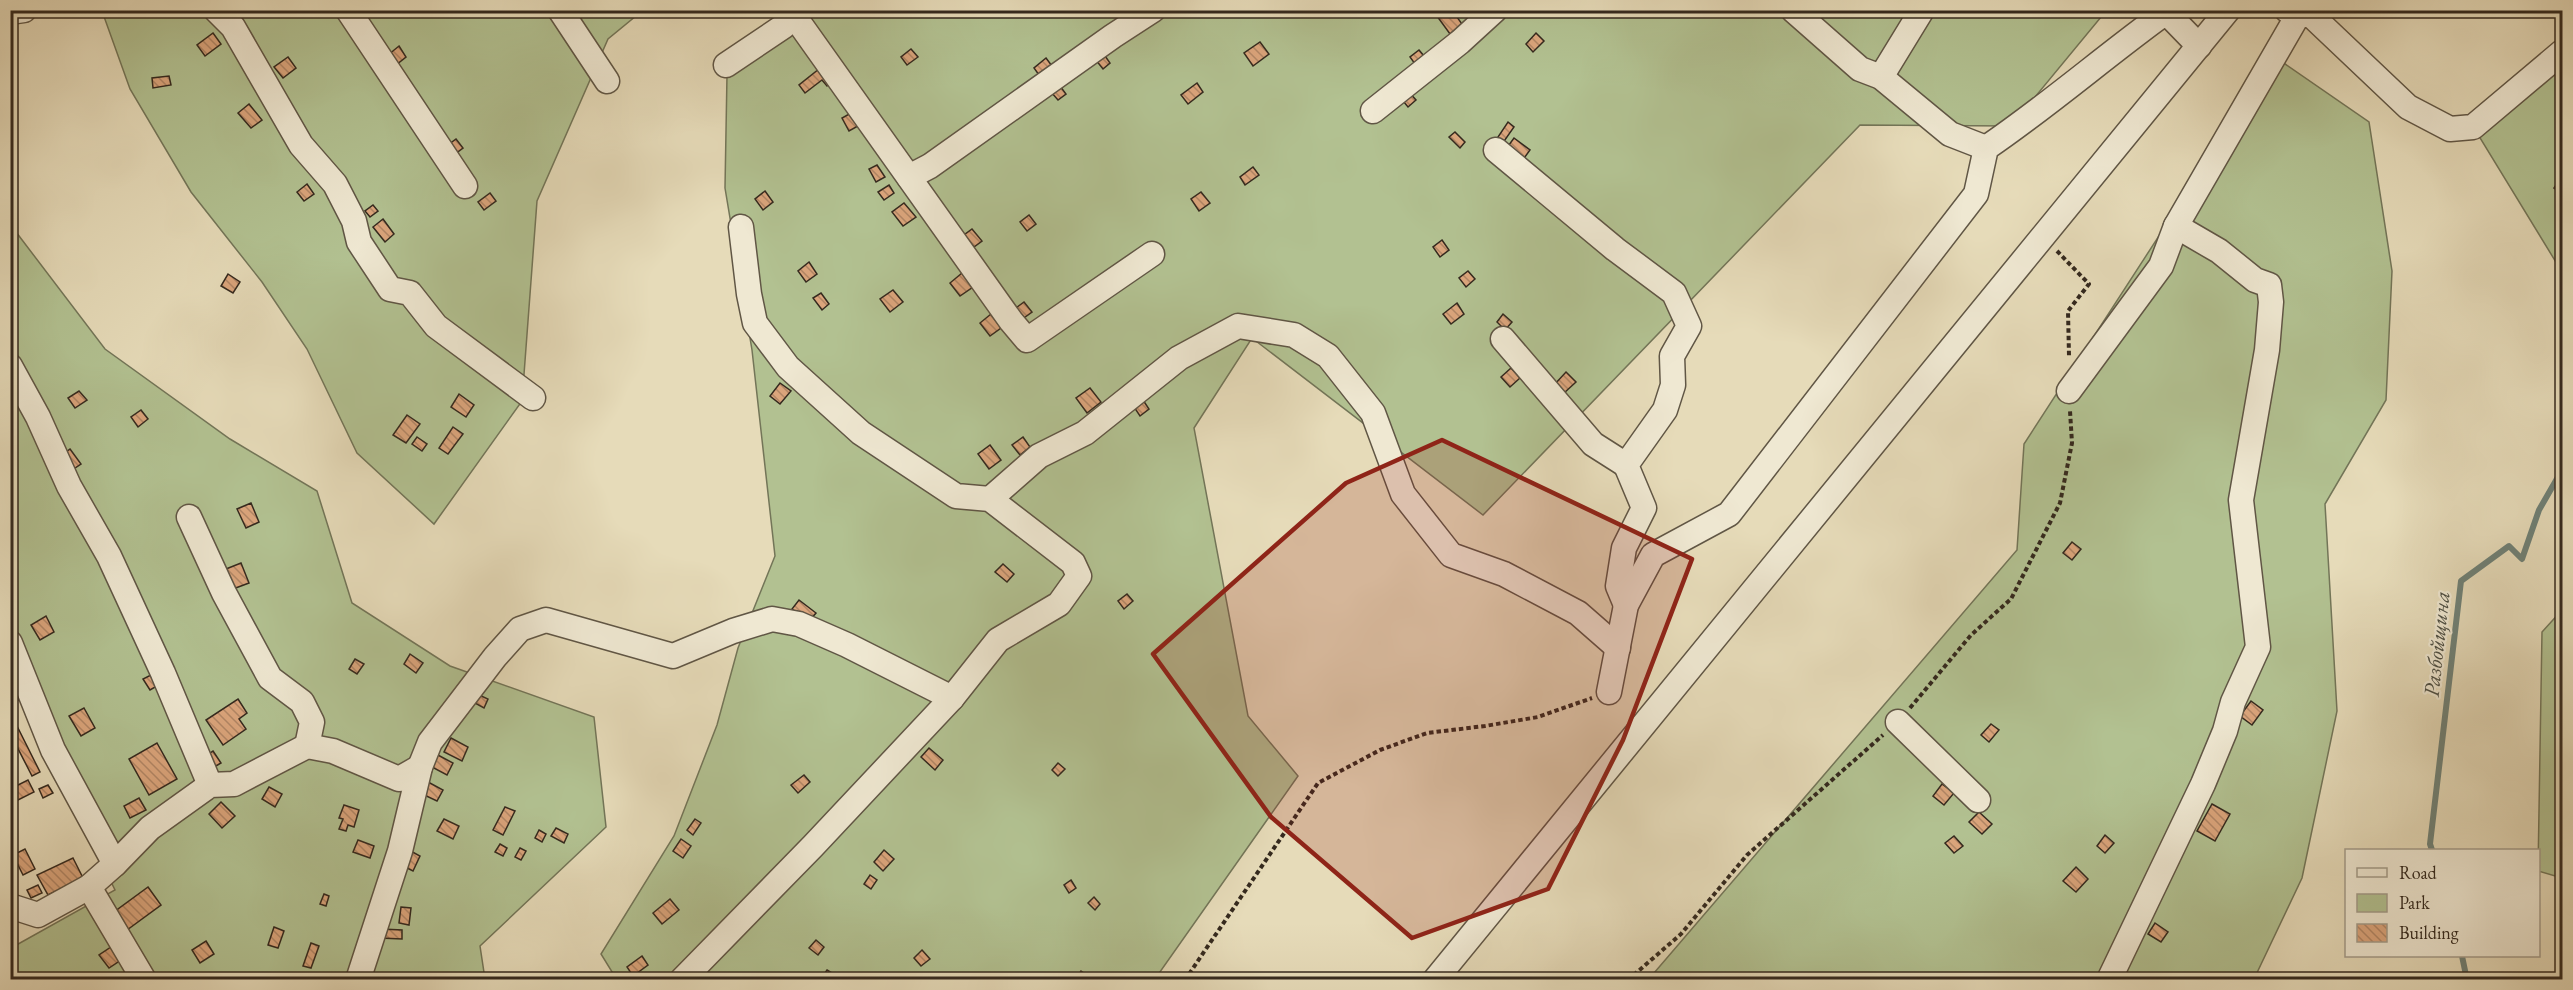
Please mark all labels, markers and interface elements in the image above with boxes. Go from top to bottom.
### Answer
water label: Разбойщина [2417,590,2456,698]
legend [2345,849,2540,957]
text: Road [2399,861,2438,884]
text: Park [2399,891,2430,914]
text: Building [2399,921,2459,944]

